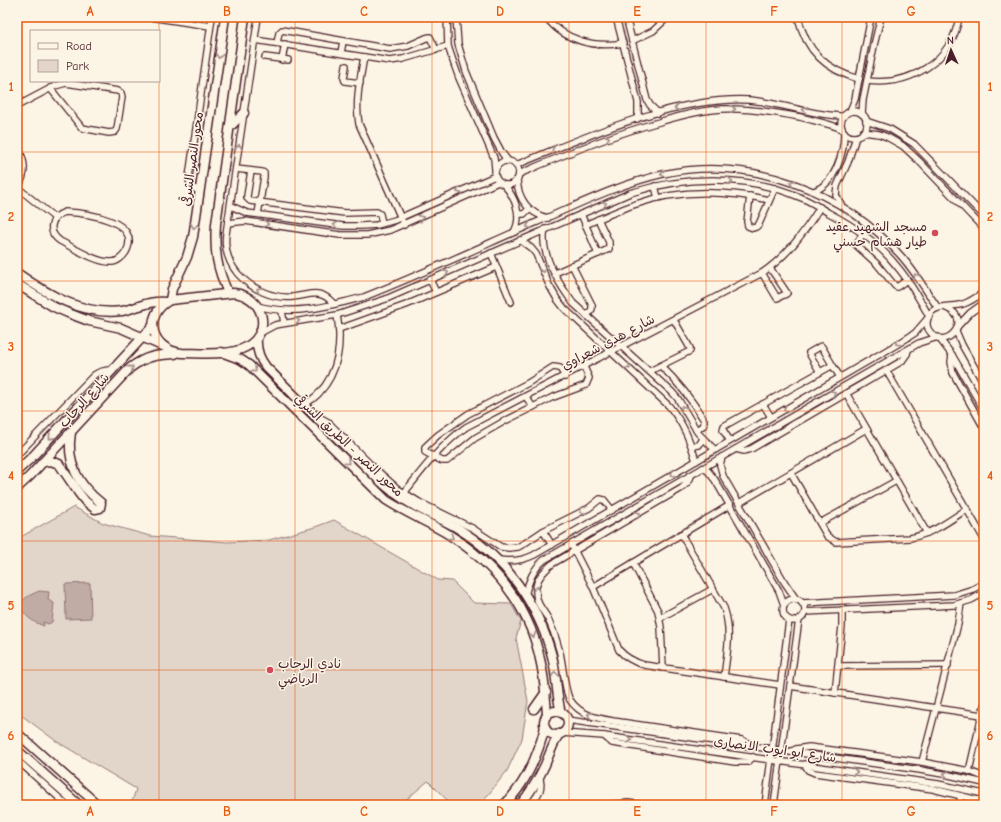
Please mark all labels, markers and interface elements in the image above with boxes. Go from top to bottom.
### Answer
text: A [86,4,94,19]
text: B [223,4,231,19]
text: C [360,4,368,19]
text: D [496,4,504,19]
text: E [633,4,641,19]
text: F [770,4,778,19]
text: G [906,4,916,19]
legend [30,30,160,82]
north arrow [931,30,971,70]
text: N [947,34,954,47]
text: Road [66,39,92,53]
one-way arrow [215,53,224,59]
text: Park [66,59,89,73]
text: 1 [8,79,14,94]
text: 1 [987,79,993,94]
one-way arrow [674,103,681,112]
one-way arrow [730,105,736,113]
one-way arrow [802,106,808,115]
street label: محور النصر الشرقى [177,111,207,207]
one-way arrow [603,134,610,143]
one-way arrow [234,144,243,150]
one-way arrow [550,145,558,153]
one-way arrow [660,170,667,178]
one-way arrow [727,176,733,185]
one-way arrow [788,179,795,188]
one-way arrow [456,187,463,195]
one-way arrow [599,201,607,209]
text: 2 [8,209,14,224]
text: 2 [987,209,993,224]
one-way arrow [417,214,424,222]
one-way arrow [263,219,269,228]
place label: مسجد الشهيد عقيد طيار هشام حسني [826,219,927,253]
one-way arrow [333,221,339,230]
one-way arrow [526,221,534,229]
one-way arrow [190,223,199,229]
marker: مسجد الشهيد عقيد طيار هشام حسني [930,228,940,238]
one-way arrow [539,267,547,274]
one-way arrow [443,269,450,277]
one-way arrow [913,273,921,280]
one-way arrow [256,287,263,295]
street label: شارع هدى شعراوي [559,311,658,375]
one-way arrow [294,317,300,326]
text: 3 [8,339,14,354]
one-way arrow [895,339,902,346]
text: 3 [987,339,993,354]
one-way arrow [623,362,630,369]
one-way arrow [249,365,257,373]
one-way arrow [126,366,133,373]
street label: شارع الرحاب [56,370,114,432]
street label: محور النصر - الطريق الشرقي [290,390,407,501]
one-way arrow [829,390,836,397]
one-way arrow [783,404,790,411]
one-way arrow [681,405,688,412]
one-way arrow [48,432,56,440]
one-way arrow [342,457,350,465]
text: 4 [8,468,14,483]
text: 4 [987,468,993,483]
one-way arrow [670,469,678,476]
one-way arrow [579,507,586,514]
one-way arrow [634,512,641,519]
one-way arrow [447,532,454,539]
one-way arrow [532,586,541,592]
text: 5 [8,598,15,613]
text: 5 [987,598,994,613]
one-way arrow [528,632,536,639]
place label: نادي الرحاب الرياضي [278,656,341,690]
marker: نادي الرحاب الرياضي [265,665,275,675]
one-way arrow [551,671,560,677]
one-way arrow [587,712,594,720]
text: 6 [8,728,15,743]
text: 6 [987,728,994,743]
street label: شارع ابو ايوب الانصارى [712,733,837,767]
one-way arrow [626,735,632,744]
one-way arrow [852,767,858,776]
one-way arrow [943,771,949,779]
text: A [86,804,94,819]
text: B [223,804,231,819]
text: C [360,804,368,819]
text: D [496,804,504,819]
text: E [633,804,641,819]
text: F [770,804,778,819]
text: G [906,804,916,819]

